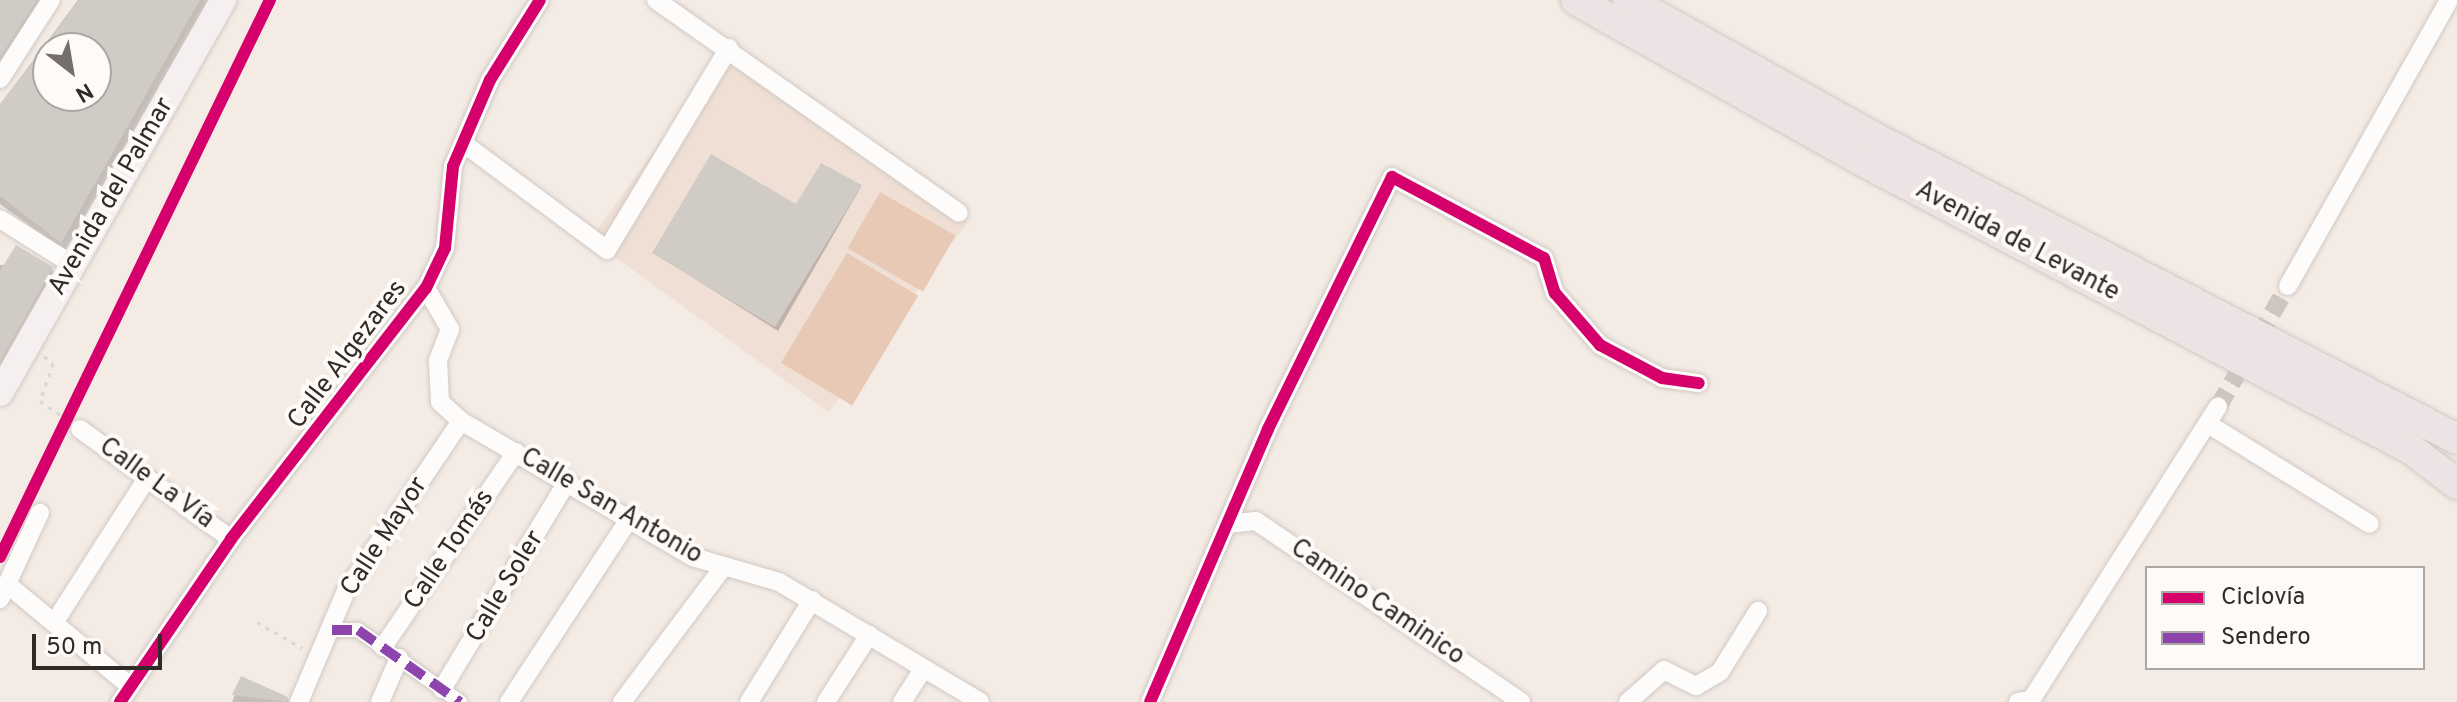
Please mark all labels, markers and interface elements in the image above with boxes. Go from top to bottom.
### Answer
north arrow [32,32,112,112]
text: N [70,76,97,107]
street label: Avenida del Palmar [43,92,181,302]
street label: Avenida de Levante [1910,175,2124,309]
street label: Calle Algezares [282,274,414,436]
street label: Calle La Vía [92,431,220,537]
street label: Calle San Antonio [514,442,708,572]
street label: Calle Mayor [335,471,435,603]
street label: Calle Tomás [398,484,502,616]
street label: Calle Soler [460,525,552,649]
street label: Camino Caminico [1284,533,1470,673]
legend [2145,566,2425,670]
text: Ciclovía [2221,583,2305,613]
scale bar [36,618,166,668]
text: Sendero [2221,623,2311,653]
text: 50 m [46,633,102,663]

